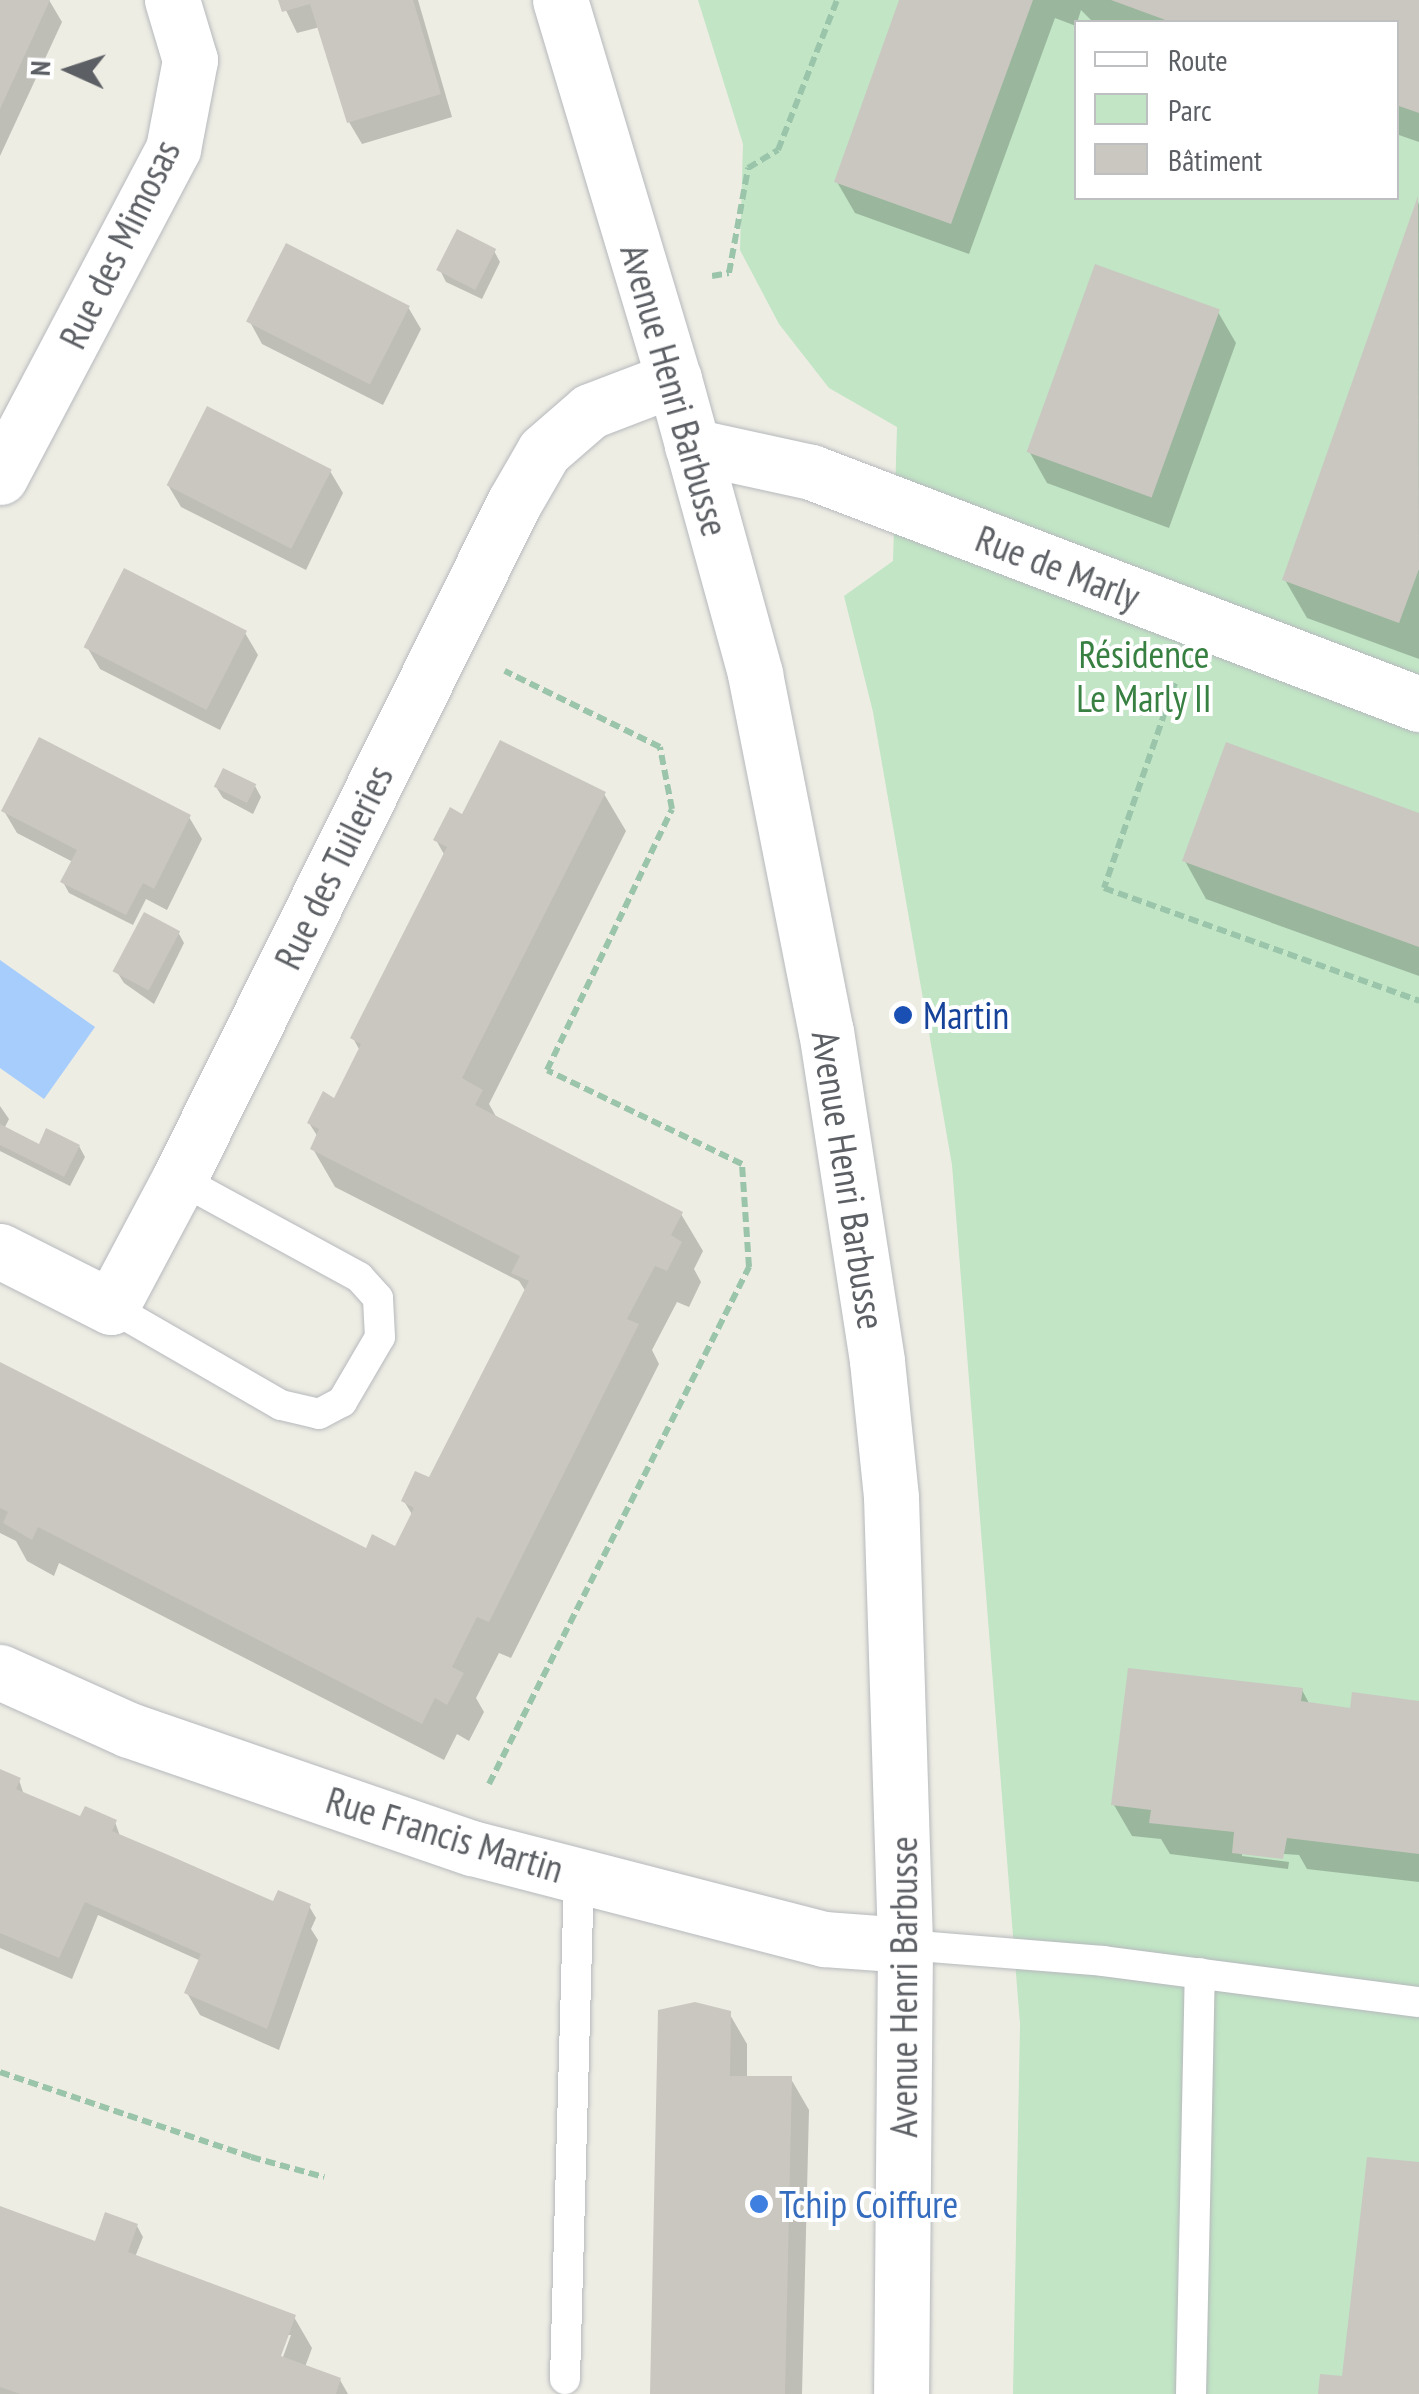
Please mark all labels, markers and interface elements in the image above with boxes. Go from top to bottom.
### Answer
north arrow [20,20,120,120]
legend [1074,20,1399,200]
text: Route [1168,40,1228,79]
text: N [21,60,58,77]
text: Parc [1168,90,1212,129]
street label: Rue des Mimosas [49,132,189,356]
text: Bâtiment [1168,140,1262,179]
street label: Avenue Henri Barbusse [612,239,738,541]
street label: Rue de Marly [970,515,1146,619]
park label: Résidence Le Marly II [1076,631,1212,721]
street label: Rue des Tuileries [264,757,402,977]
place label: Martin [923,992,1009,1038]
marker: Martin [892,1004,914,1026]
street label: Avenue Henri Barbusse [803,1028,895,1332]
street label: Rue Francis Martin [321,1776,569,1892]
street label: Avenue Henri Barbusse [880,1836,926,2138]
place label: Tchip Coiffure [779,2181,958,2227]
marker: Tchip Coiffure [748,2193,770,2215]

